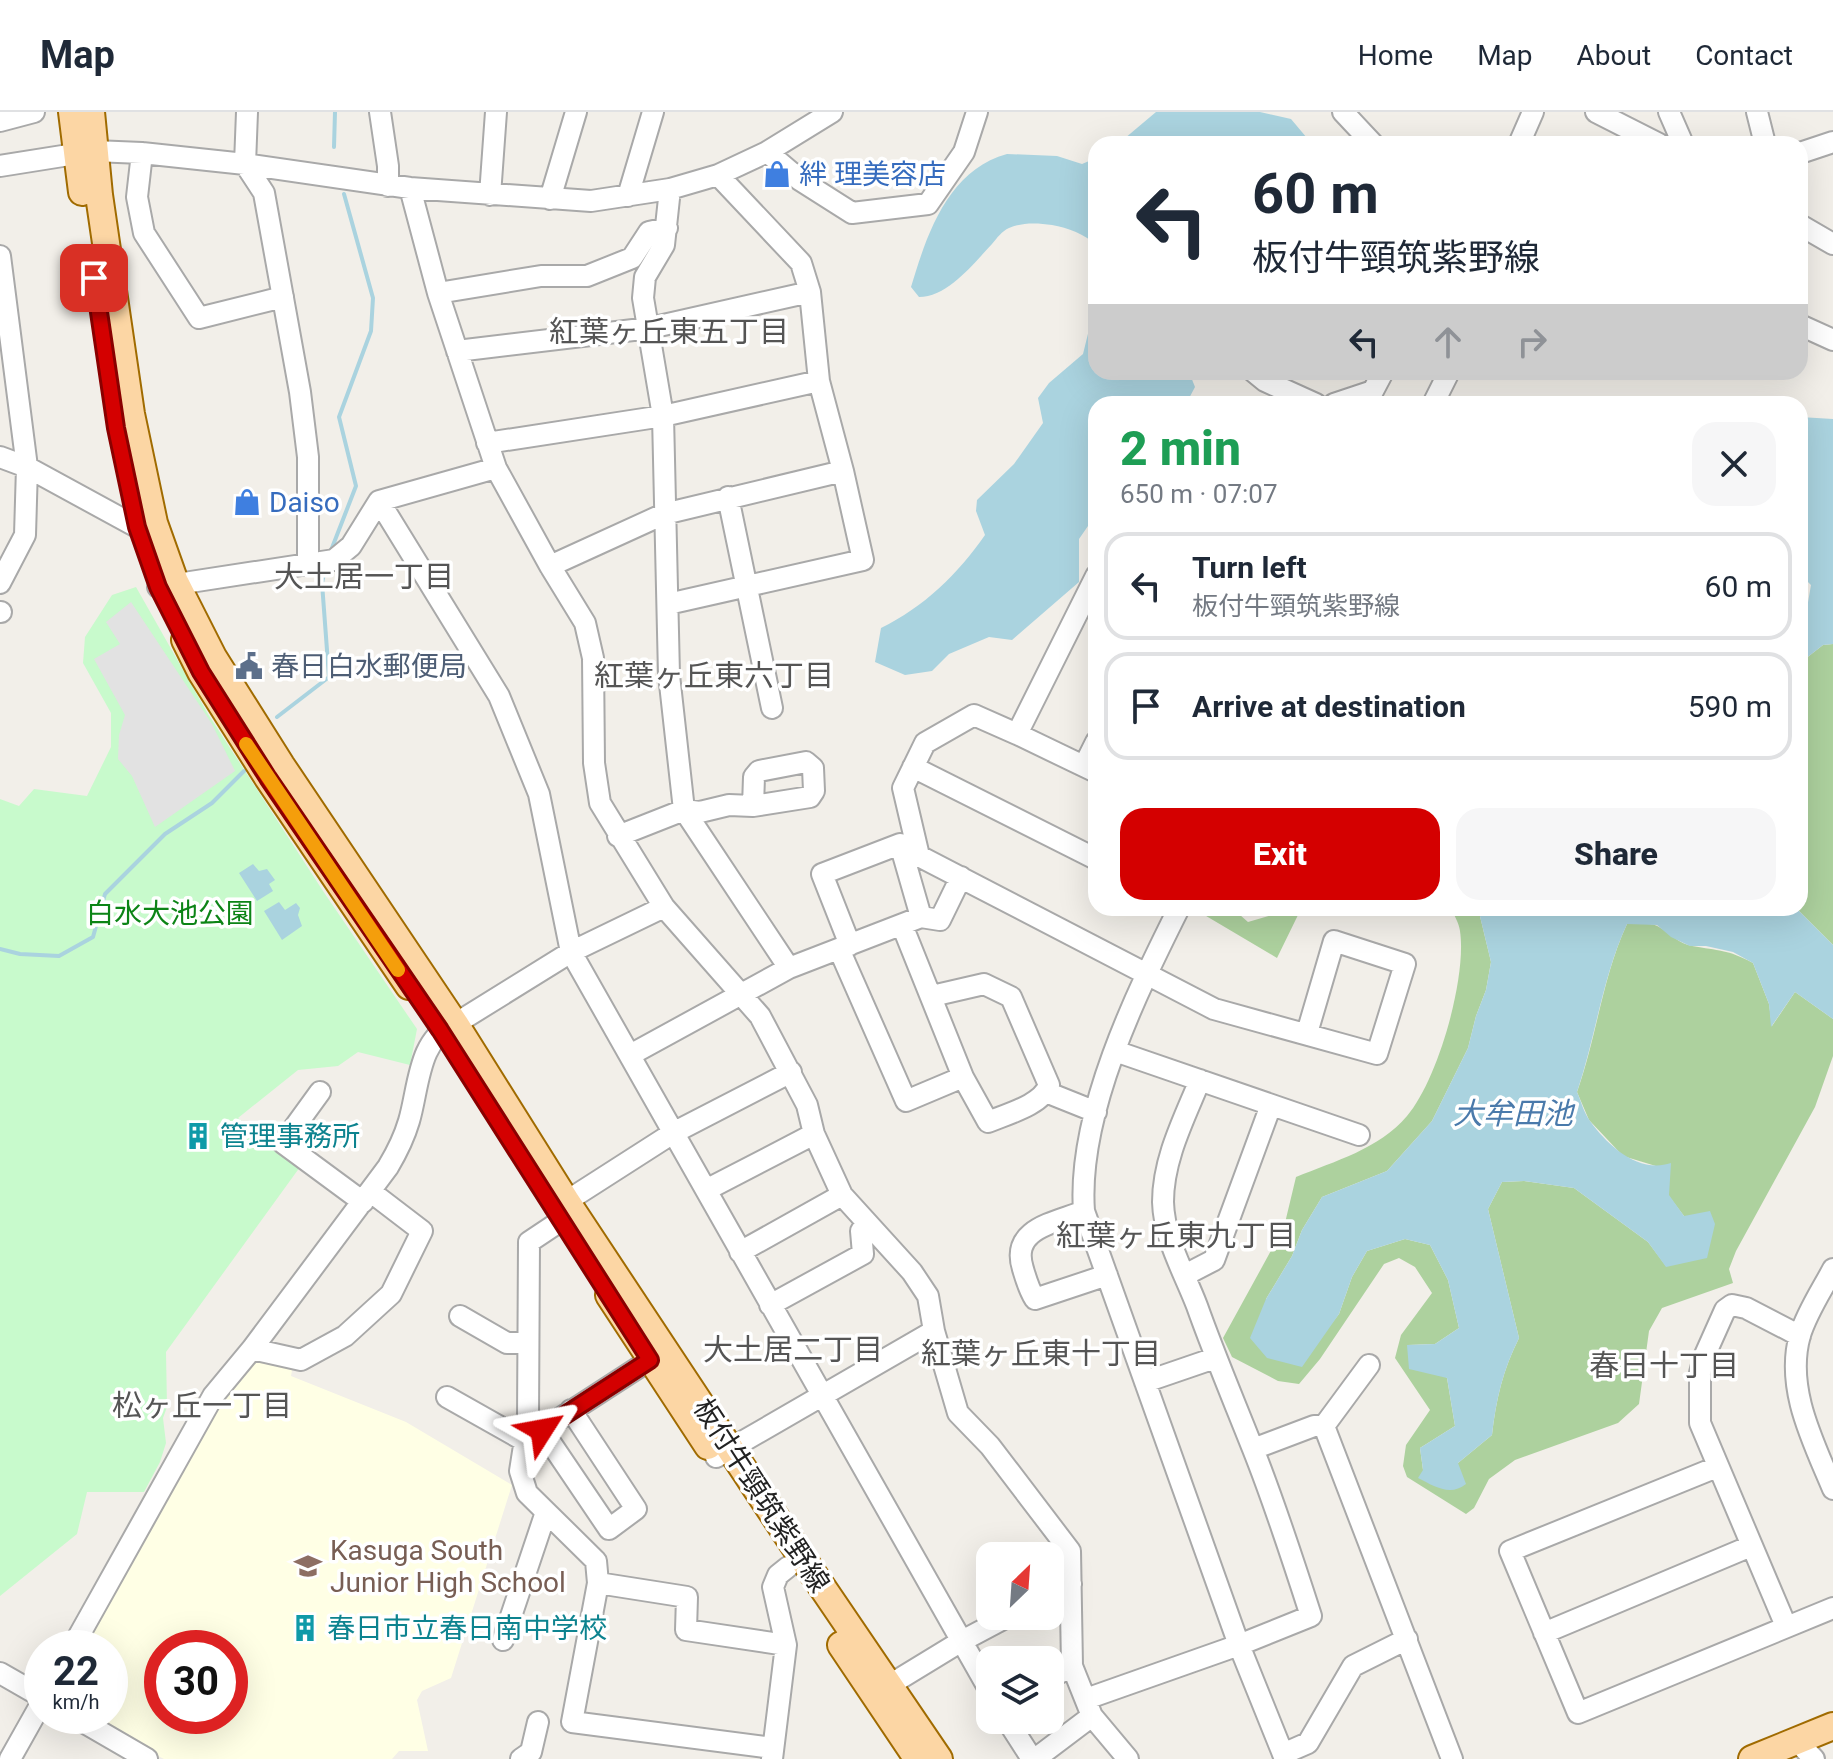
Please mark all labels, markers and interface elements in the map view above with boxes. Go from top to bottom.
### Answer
text: Map [40,33,115,77]
text: Home [1358,39,1433,72]
text: Map [1477,39,1533,72]
text: About [1577,39,1651,72]
text: Contact [1695,39,1793,72]
place label: 絆 理美容店 [799,158,946,191]
shop icon: 絆 理美容店 [762,159,792,189]
text: 60 m [1252,161,1379,227]
icon: left [1120,168,1224,272]
text: 板付牛頸筑紫野線 [1252,237,1540,279]
pin [60,244,128,312]
icon: arrive [72,256,116,300]
district label: 紅葉ヶ丘東五丁目 [549,314,789,349]
icon: left [1342,320,1386,364]
icon: ahead [1426,320,1470,364]
icon: right [1510,320,1554,364]
text: 2 min [1120,420,1241,477]
button: close [1692,422,1776,506]
text: 650 m · 07:07 [1120,479,1278,509]
place label: Daiso [269,486,340,519]
shop icon: Daiso [232,487,262,517]
text: Turn left [1192,550,1307,585]
district label: 大土居一丁目 [274,559,454,594]
icon: left [1124,564,1168,608]
text: 60 m [1705,569,1772,604]
text: 板付牛頸筑紫野線 [1192,591,1400,621]
place label: 春日白水郵便局 [271,650,467,683]
public building icon: 春日白水郵便局 [234,651,264,681]
district label: 紅葉ヶ丘東六丁目 [594,658,834,693]
icon: arrive [1124,684,1168,728]
text: Arrive at destination [1192,689,1466,724]
text: 590 m [1688,689,1772,724]
button: Exit [1120,808,1440,900]
button: Share [1456,808,1776,900]
park label: 白水大池公園 [86,897,254,930]
water label: 大牟田池 [1453,1096,1576,1131]
place label: 管理事務所 [220,1120,360,1153]
building icon: 管理事務所 [183,1121,213,1151]
district label: 紅葉ヶ丘東九丁目 [1056,1218,1296,1253]
district label: 大土居二丁目 [703,1332,883,1367]
district label: 紅葉ヶ丘東十丁目 [921,1336,1161,1371]
district label: 春日十丁目 [1589,1348,1739,1383]
district label: 松ヶ丘一丁目 [112,1388,292,1423]
position arrow [500,1388,584,1472]
street label: 板付牛頸筑紫野線 [687,1392,836,1598]
place label: Kasuga South Junior High School [330,1534,566,1599]
north arrow [976,1542,1064,1630]
map controls [976,1542,1064,1734]
school or university icon: Kasuga South Junior High School [293,1551,323,1581]
place label: 春日市立春日南中学校 [327,1612,607,1645]
building icon: 春日市立春日南中学校 [290,1613,320,1643]
speed limit sign: 30 [144,1630,248,1734]
button: layers [976,1646,1064,1734]
text: 22 [53,1648,99,1695]
text: km/h [53,1690,99,1714]

